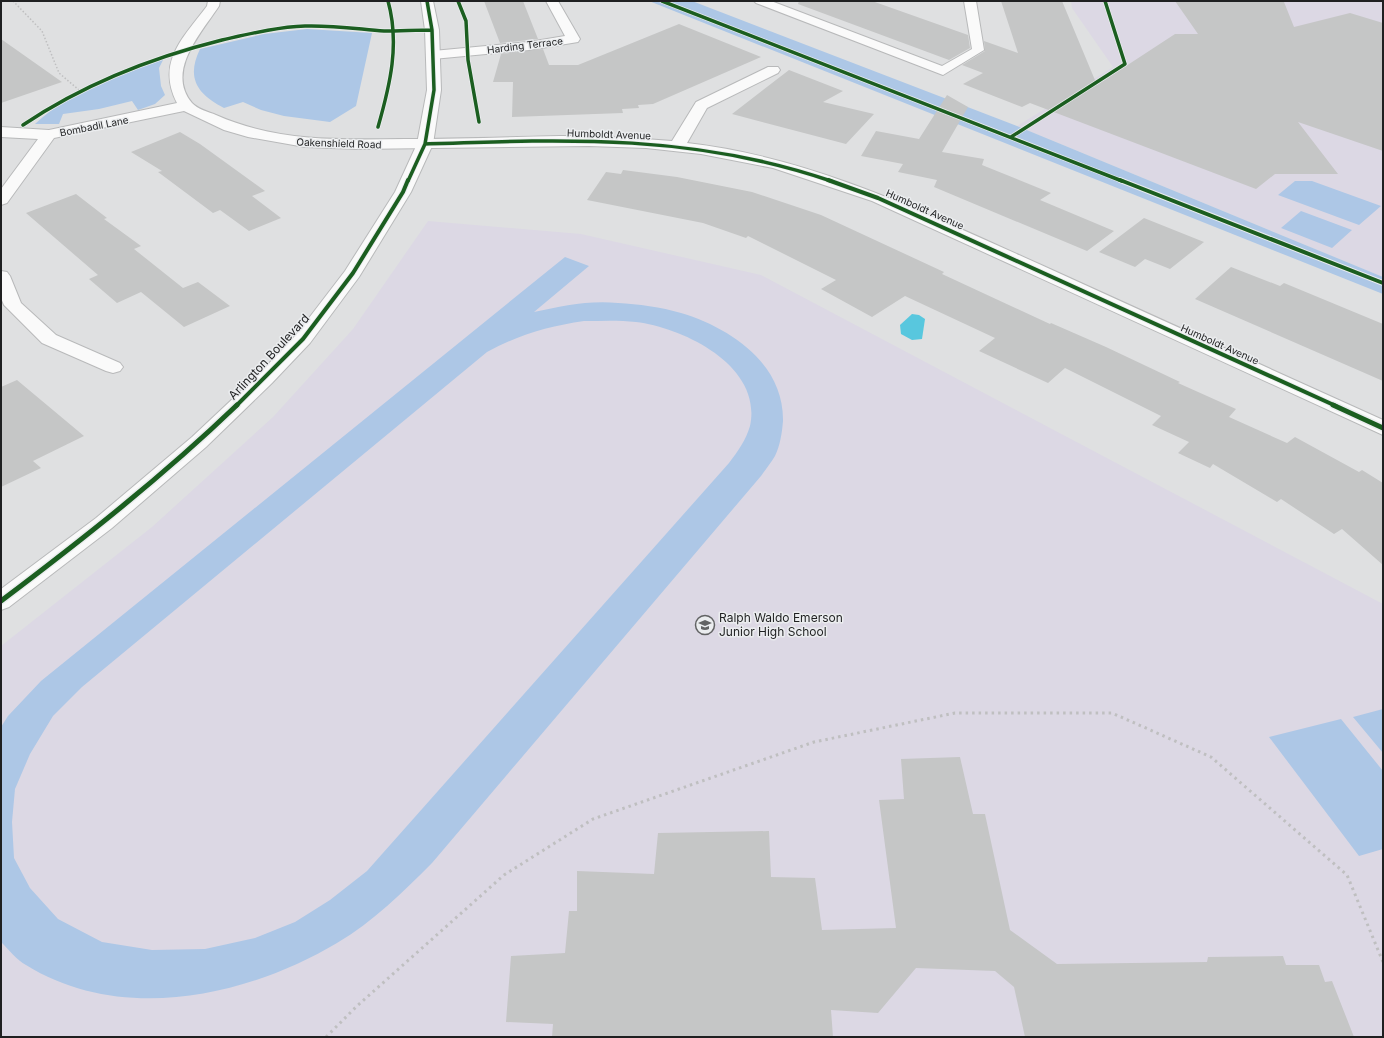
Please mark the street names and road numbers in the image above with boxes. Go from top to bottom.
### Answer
street label: Harding Terrace [486,34,564,56]
street label: Bombadil Lane [59,113,130,139]
street label: Humboldt Avenue [567,127,651,141]
street label: Oakenshield Road [296,136,382,150]
street label: Humboldt Avenue [884,186,966,232]
street label: Arlington Boulevard [225,311,312,403]
street label: Humboldt Avenue [1179,321,1261,367]

